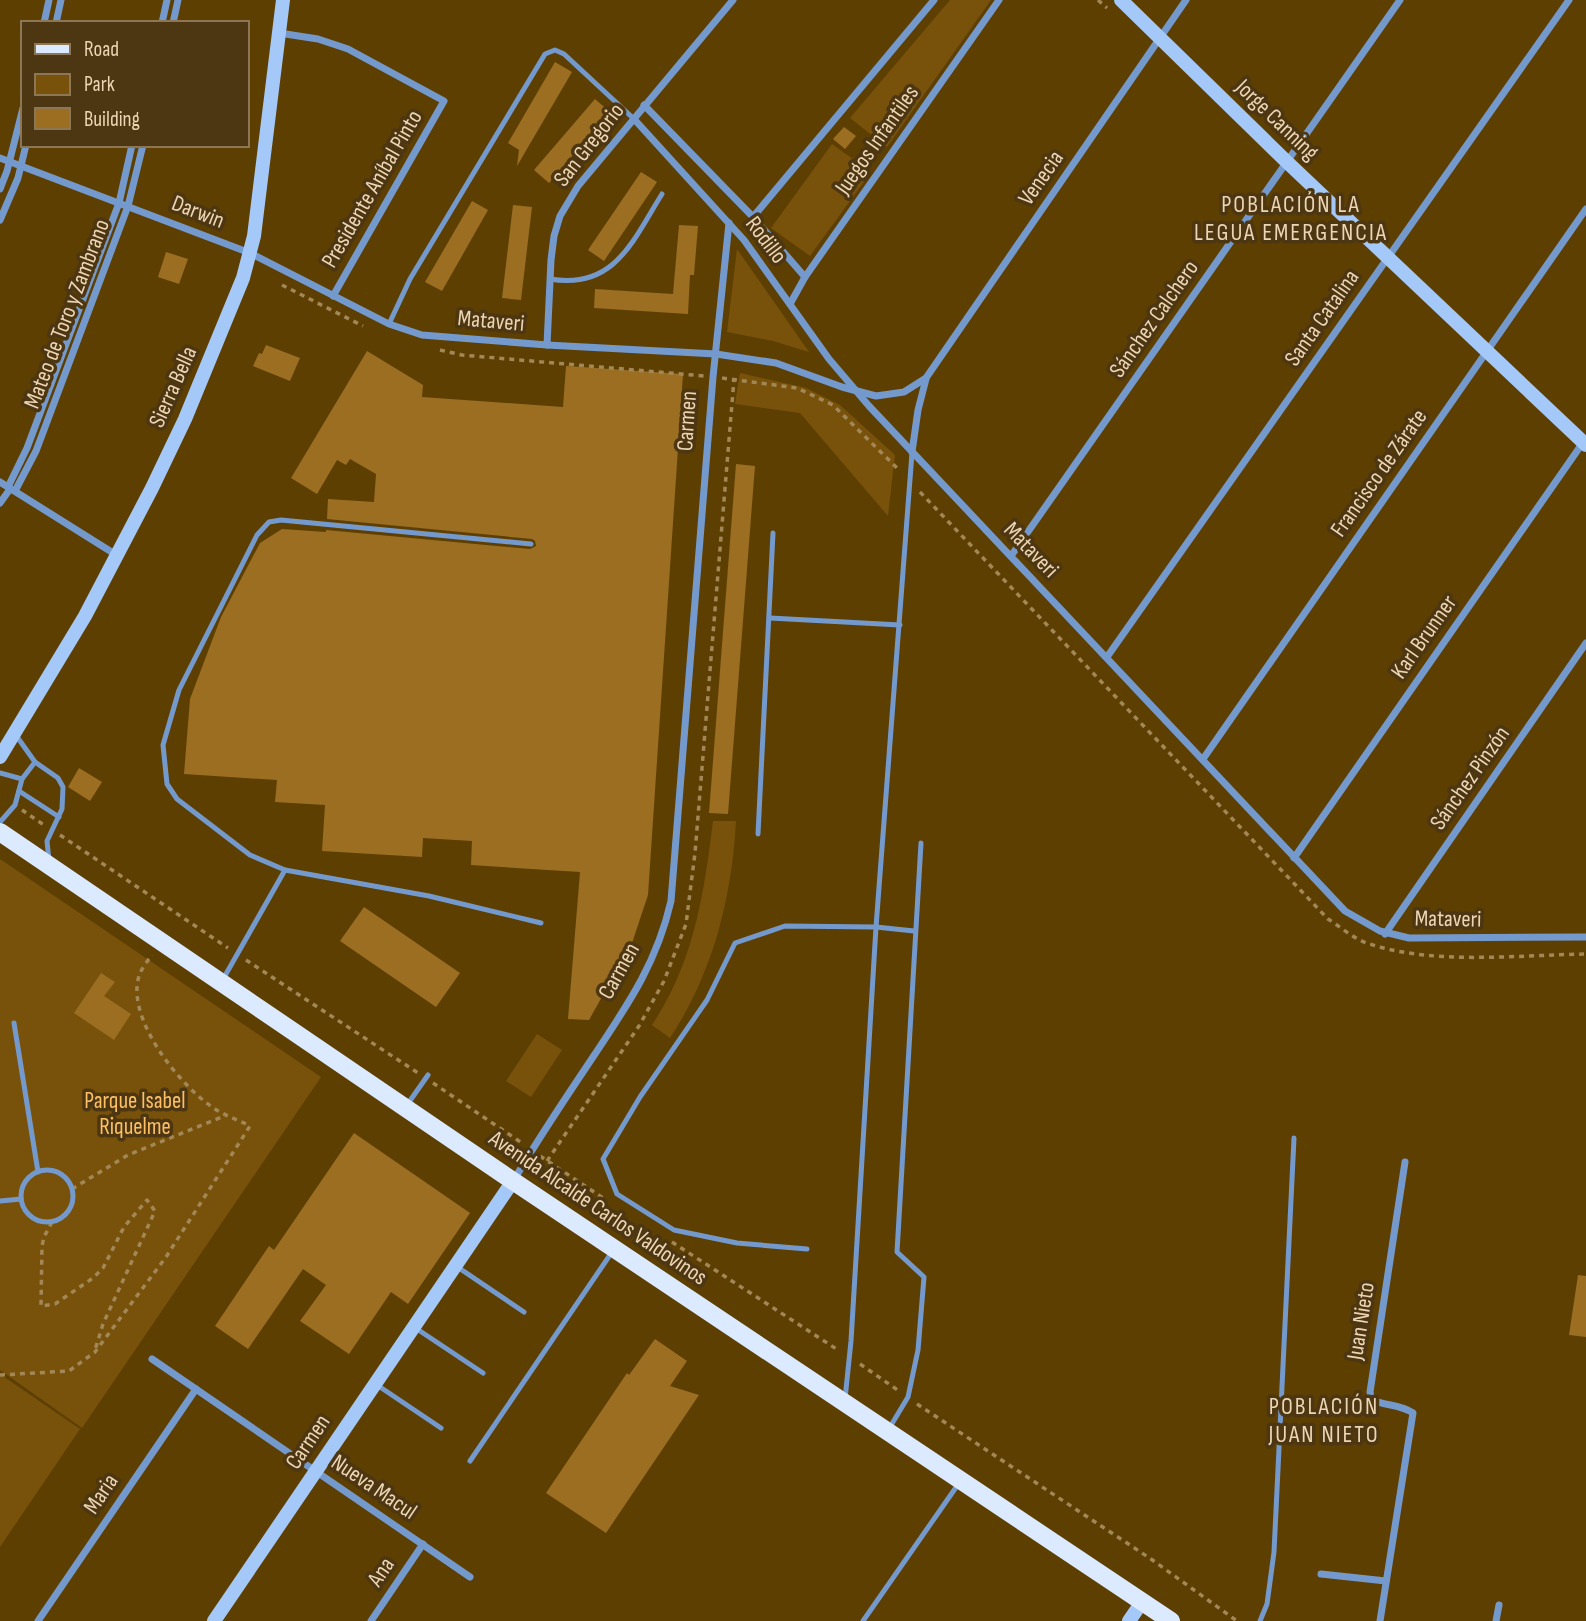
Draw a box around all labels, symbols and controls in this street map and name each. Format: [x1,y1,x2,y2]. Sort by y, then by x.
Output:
legend [21,21,248,147]
text: Road [84,37,119,62]
text: Park [84,72,115,97]
street label: Jorge Canning [1229,73,1324,166]
street label: Juegos Infantiles [829,80,925,201]
street label: San Gregorio [548,98,630,192]
street label: Presidente Aníbal Pinto [316,105,428,273]
text: Building [84,107,140,132]
street label: Venecia [1012,145,1070,211]
street label: Darwin [168,189,228,235]
district label: POBLACIÓN LA LEGUA EMERGENCIA [1194,190,1388,247]
street label: Rodillo [739,211,793,269]
street label: Mateo de Toro y Zambrano [18,215,116,413]
street label: Sánchez Calchero [1103,255,1205,383]
street label: Santa Catalina [1279,264,1365,372]
street label: Mataveri [456,304,526,338]
street label: Sierra Bella [143,342,203,432]
street label: Carmen [671,390,703,452]
street label: Francisco de Zárate [1325,404,1433,542]
street label: Mataveri [998,516,1064,584]
street label: Karl Brunner [1385,589,1463,684]
street label: Sánchez Pinzón [1424,721,1516,835]
street label: Mataveri [1414,904,1482,934]
street label: Carmen [592,938,646,1004]
park label: Parque Isabel Riquelme [84,1087,186,1141]
street label: Avenida Alcalde Carlos Valdovinos [483,1124,712,1292]
street label: Juan Nieto [1341,1280,1381,1363]
district label: POBLACIÓN JUAN NIETO [1267,1392,1380,1449]
street label: Carmen [280,1409,336,1475]
street label: Nueva Macul [326,1448,422,1526]
street label: Maria [78,1469,124,1519]
street label: Ana [361,1552,401,1593]

